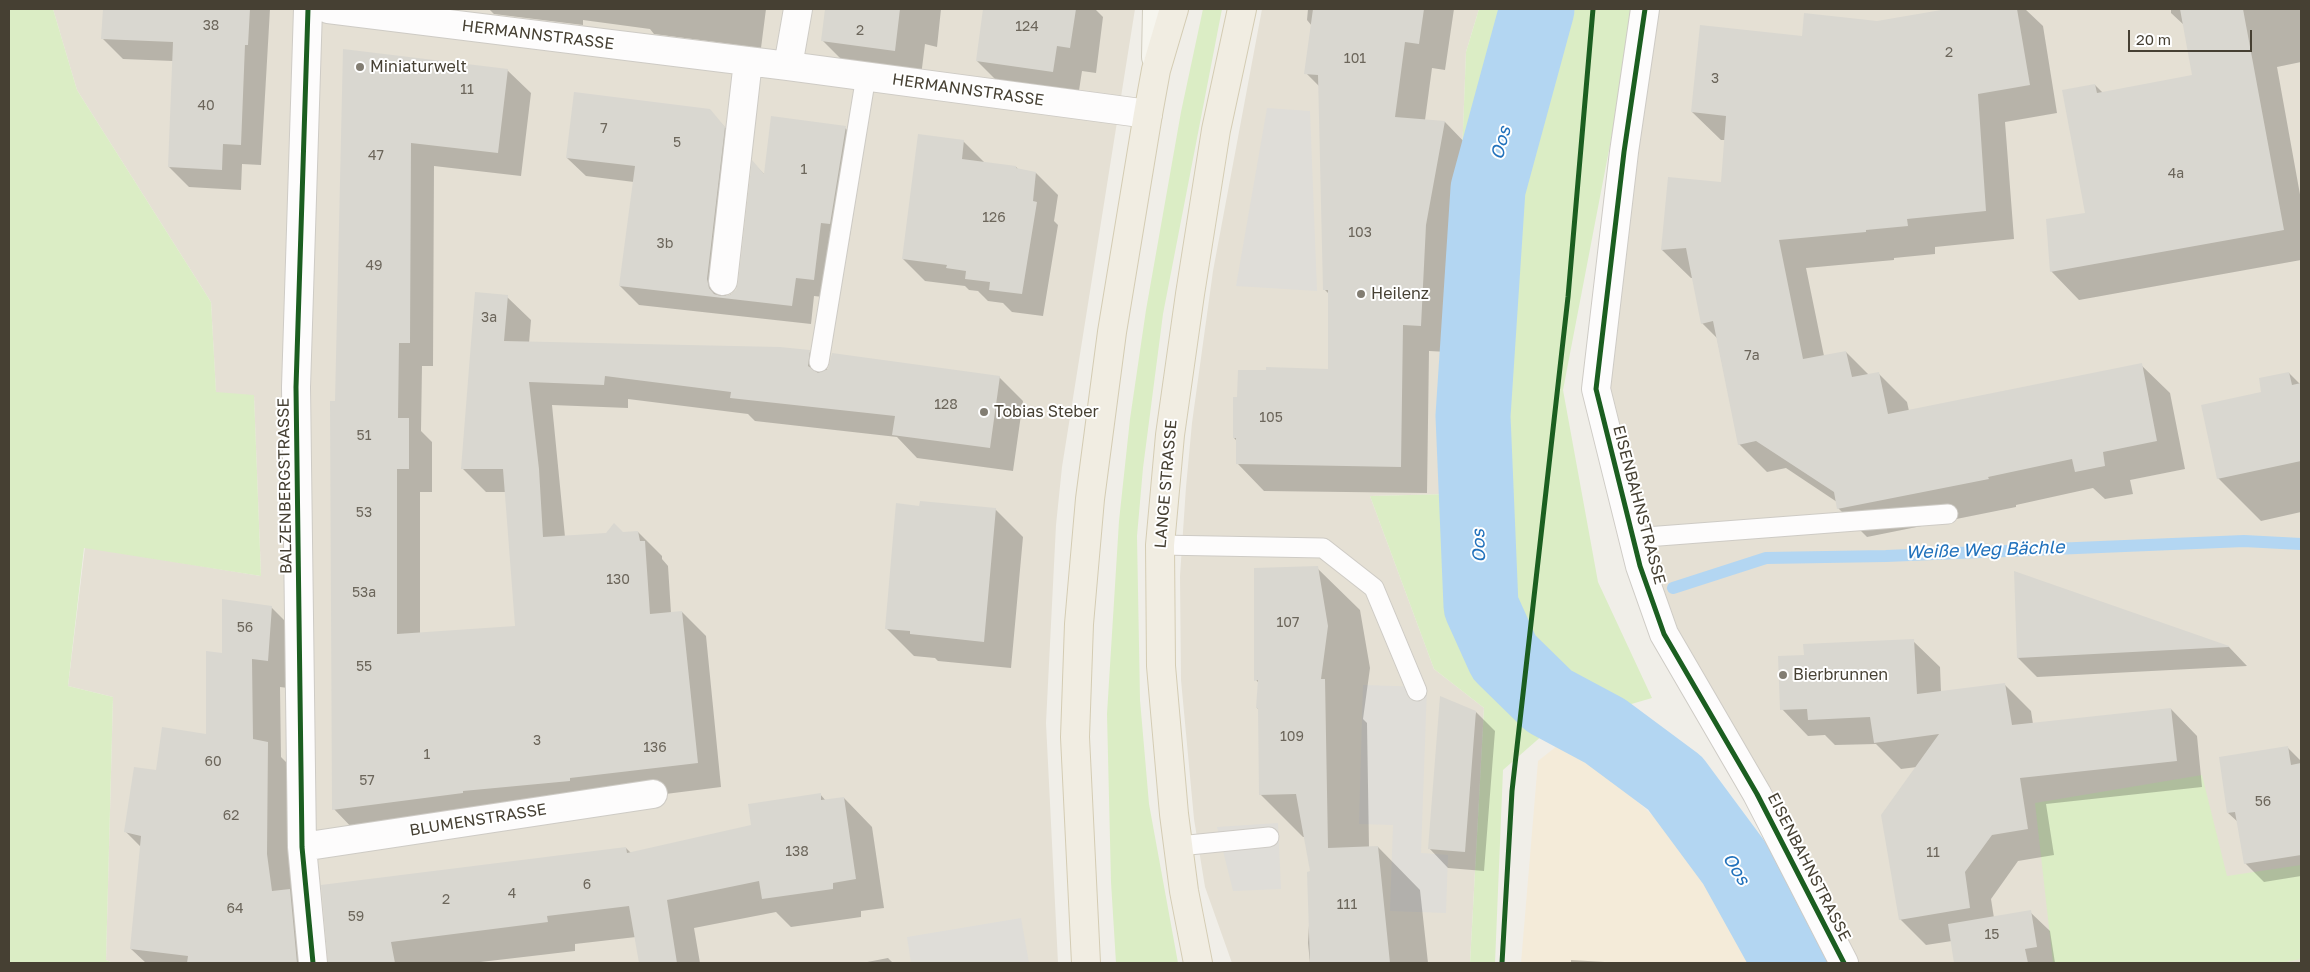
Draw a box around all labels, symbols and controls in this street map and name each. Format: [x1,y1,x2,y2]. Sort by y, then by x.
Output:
street label: HERMANNSTRASSE [461,16,615,54]
house number: 38 [203,18,219,34]
house number: 124 [1015,19,1039,35]
scale bar [2130,20,2254,52]
house number: 2 [856,23,864,39]
text: 20 m [2136,30,2171,48]
house number: 2 [1945,45,1953,61]
house number: 101 [1344,51,1366,67]
place label: Miniaturwelt [370,57,467,77]
marker: Miniaturwelt [354,61,366,73]
street label: HERMANNSTRASSE [891,70,1045,110]
house number: 3 [1711,71,1719,87]
house number: 11 [460,82,474,98]
house number: 40 [197,98,215,114]
house number: 7 [600,121,608,137]
water label: Oos [1486,124,1516,162]
house number: 5 [673,135,681,151]
house number: 47 [368,148,384,164]
house number: 1 [801,162,807,178]
house number: 4a [2168,166,2184,182]
house number: 126 [982,210,1006,226]
house number: 103 [1348,225,1372,241]
house number: 3b [657,236,673,252]
house number: 49 [365,258,383,274]
place label: Heilenz [1371,284,1429,304]
marker: Heilenz [1355,288,1367,300]
house number: 3a [481,310,497,326]
house number: 7a [1744,348,1760,364]
house number: 128 [934,397,958,413]
street label: BALZENBERGSTRASSE [274,398,296,574]
place label: Tobias Steber [994,402,1099,422]
marker: Tobias Steber [978,406,990,418]
house number: 105 [1259,410,1283,426]
street label: LANGE STRASSE [1151,419,1181,549]
street label: EISENBAHNSTRASSE [1608,423,1670,587]
house number: 51 [357,428,371,444]
house number: 53 [356,505,372,521]
water label: Oos [1468,529,1490,563]
water label: Weiße Weg Bächle [1905,536,2065,564]
house number: 130 [606,572,630,588]
house number: 53a [352,585,376,601]
house number: 107 [1277,615,1299,631]
house number: 56 [237,620,253,636]
house number: 55 [356,659,372,675]
place label: Bierbrunnen [1793,665,1888,685]
marker: Bierbrunnen [1777,669,1789,681]
house number: 109 [1280,729,1304,745]
house number: 3 [533,733,541,749]
house number: 136 [643,740,667,756]
house number: 1 [424,747,430,763]
house number: 60 [204,754,222,770]
house number: 57 [359,773,375,789]
street label: EISENBAHNSTRASSE [1763,790,1855,944]
house number: 56 [2255,794,2271,810]
street label: BLUMENSTRASSE [408,800,548,840]
house number: 62 [223,808,239,824]
house number: 138 [785,844,809,860]
house number: 11 [1926,845,1940,861]
water label: Oos [1718,849,1754,889]
house number: 6 [583,877,591,893]
house number: 4 [508,886,516,902]
house number: 2 [442,892,450,908]
house number: 111 [1337,897,1357,913]
house number: 64 [226,901,244,917]
house number: 59 [348,909,364,925]
house number: 15 [1985,927,1999,943]

